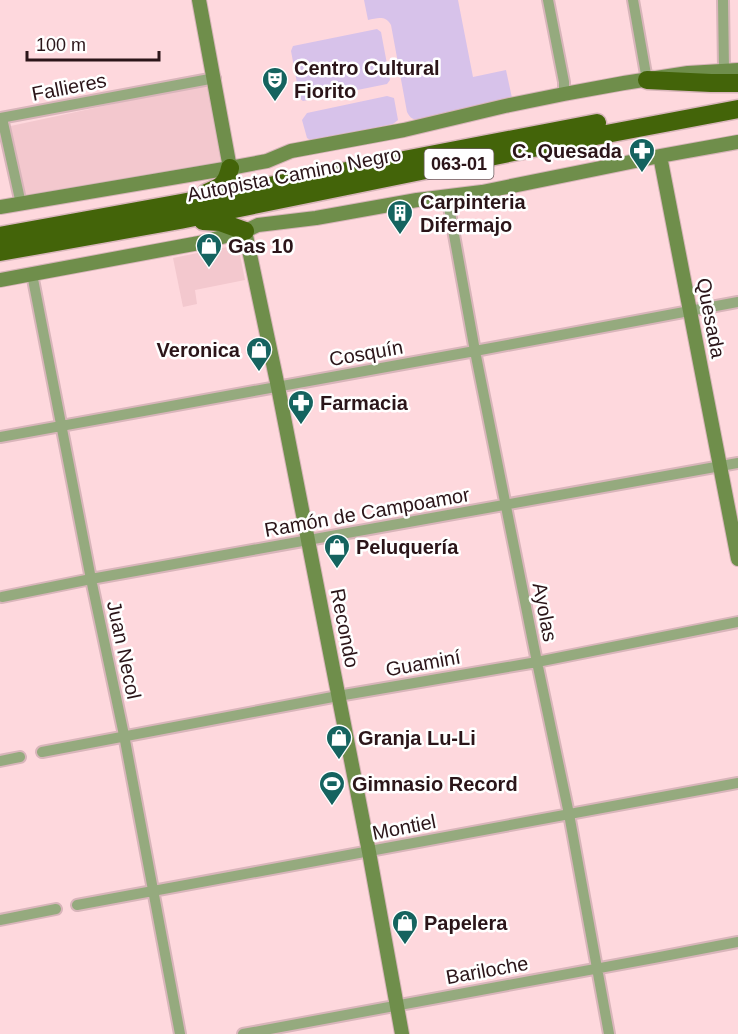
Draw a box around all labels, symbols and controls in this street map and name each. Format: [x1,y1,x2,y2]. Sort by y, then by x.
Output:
scale bar [27,24,159,62]
text: 100 m [36,35,86,55]
place label: Centro Cultural Fiorito [294,57,440,102]
theatre icon: Centro Cultural Fiorito [260,65,290,103]
street label: Fallieres [30,69,108,105]
pharmacy icon: C. Quesada [627,136,657,174]
place label: C. Quesada [512,140,623,162]
street label: Autopista Camino Negro [185,142,403,206]
road number: 063-01 [424,149,494,179]
place label: Carpinteria Difermajo [420,191,526,236]
building icon: Carpinteria Difermajo [385,198,415,236]
shop icon: Gas 10 [194,231,224,269]
place label: Gas 10 [228,235,294,257]
street label: Quesada [692,276,730,361]
shop icon: Veronica [244,335,274,373]
street label: Cosquín [327,336,405,370]
place label: Veronica [157,339,241,361]
pharmacy icon: Farmacia [286,388,316,426]
place label: Farmacia [320,392,409,414]
street label: Ramón de Campoamor [263,483,472,541]
shop icon: Peluquería [322,532,352,570]
place label: Peluquería [356,536,459,558]
street label: Ayolas [529,581,561,643]
street label: Recondo [327,587,363,669]
street label: Juan Necol [103,599,145,701]
street label: Guaminí [384,646,463,680]
shop icon: Granja Lu-Li [324,723,354,761]
place label: Granja Lu-Li [358,727,476,749]
sports icon: Gimnasio Record [317,769,347,807]
place label: Gimnasio Record [352,773,518,795]
street label: Montiel [370,810,438,844]
shop icon: Papelera [390,908,420,946]
place label: Papelera [424,912,508,934]
street label: Bariloche [444,952,530,988]

